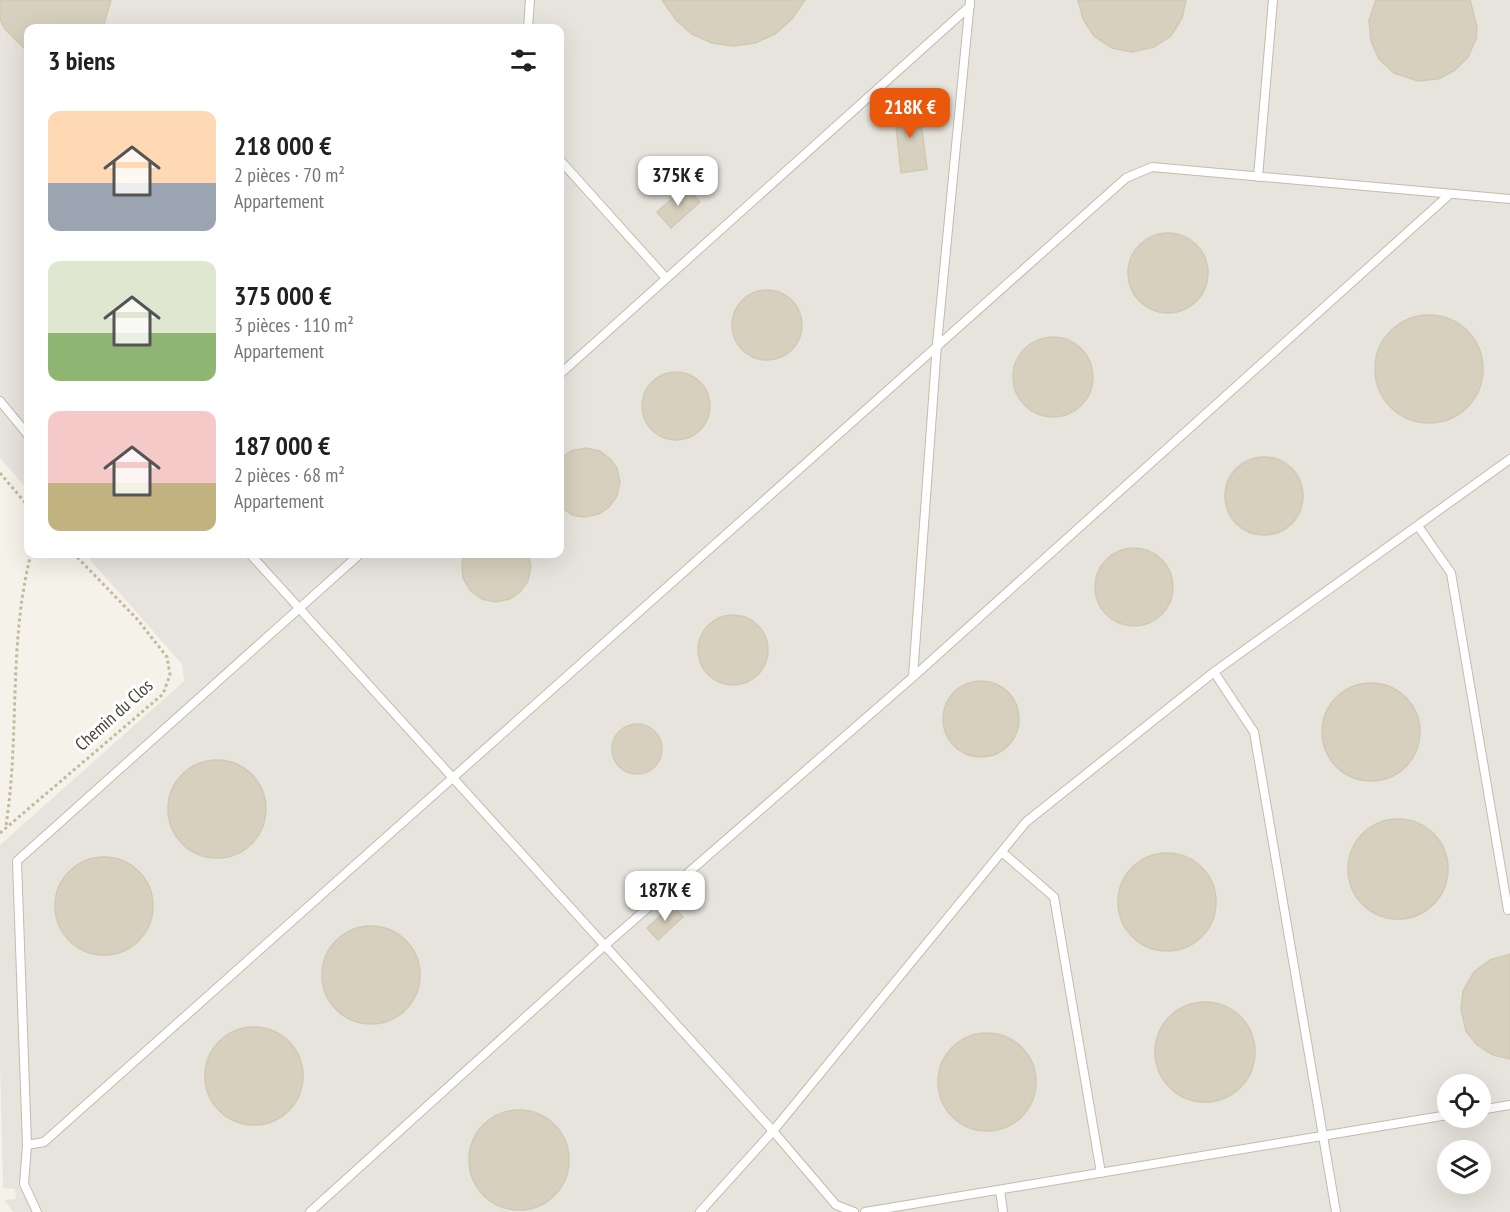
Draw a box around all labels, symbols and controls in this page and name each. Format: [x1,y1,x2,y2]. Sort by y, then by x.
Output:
text: 3 biens [48,44,115,77]
icon: filters [507,44,540,77]
pin: 218K € [861,88,959,139]
text: 218K € [884,94,936,120]
text: 218 000 € [234,129,332,162]
icon: home [96,135,168,207]
pin: 375K € [629,156,727,207]
text: 2 pièces · 70 m² [234,162,345,188]
text: 375K € [652,162,704,188]
text: Appartement [234,188,324,214]
text: 375 000 € [234,279,332,312]
icon: home [96,285,168,357]
text: 3 pièces · 110 m² [234,312,354,338]
text: Appartement [234,338,324,364]
text: 187 000 € [234,429,331,462]
icon: home [96,435,168,507]
text: 2 pièces · 68 m² [234,462,345,488]
text: Appartement [234,488,324,514]
street label: Chemin du Clos [70,674,157,756]
pin: 187K € [616,871,714,922]
text: 187K € [639,877,691,903]
map controls [1437,1074,1491,1194]
button: locate [1437,1074,1491,1128]
button: layers [1437,1140,1491,1194]

